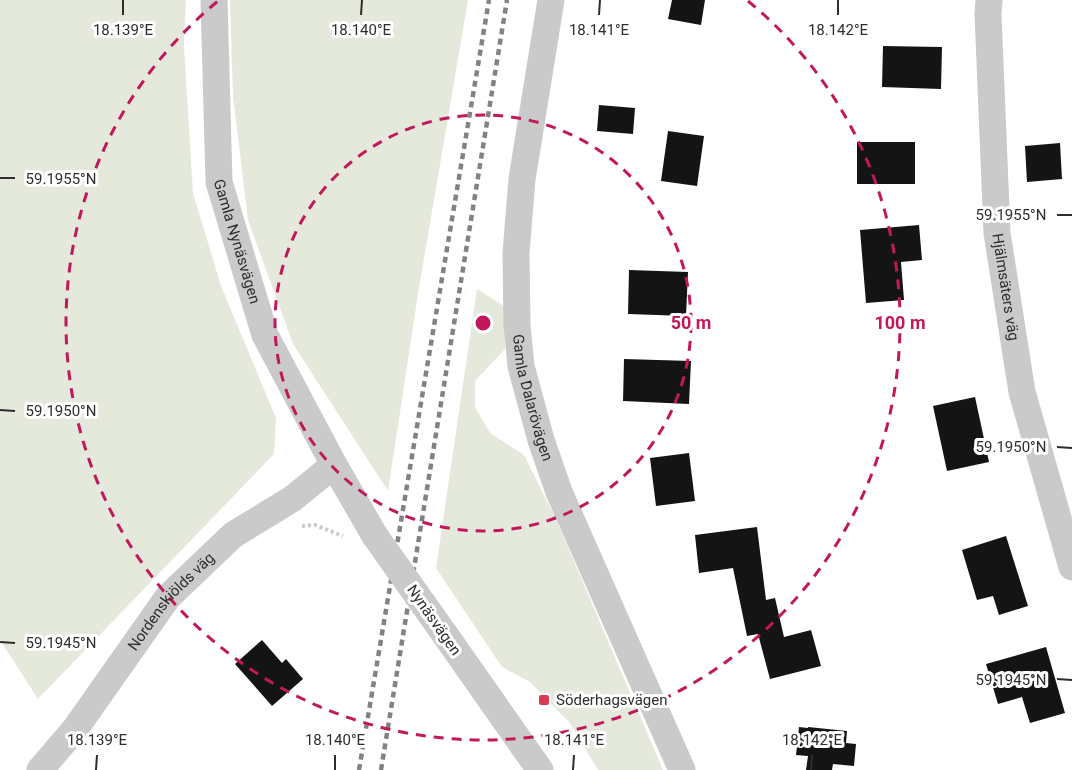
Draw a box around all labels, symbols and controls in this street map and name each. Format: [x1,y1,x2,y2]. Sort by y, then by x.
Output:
text: 18.139°E [93,21,154,39]
text: 18.140°E [331,21,392,39]
text: 18.141°E [569,21,630,39]
text: 18.142°E [808,21,869,39]
text: 59.1955°N [26,170,96,188]
street label: Gamla Nynäsvägen [210,177,264,306]
text: 59.1955°N [976,206,1046,224]
street label: Hjälmsäters väg [988,232,1023,342]
text: 50 m [671,312,711,333]
text: 100 m [874,312,926,333]
centre of rings [473,313,493,333]
street label: Gamla Dalarövägen [509,333,557,464]
text: 59.1950°N [26,402,96,420]
text: 59.1950°N [976,438,1046,456]
street label: Nordenskiölds väg [124,549,218,654]
street label: Nynäsvägen [403,581,465,659]
text: 59.1945°N [26,634,96,652]
text: 59.1945°N [976,671,1046,689]
place label: Söderhagsvägen [556,691,668,709]
marker: Söderhagsvägen [537,693,551,707]
text: 18.139°E [67,731,128,749]
text: 18.140°E [305,731,366,749]
text: 18.141°E [544,731,605,749]
text: 18.142°E [782,731,843,749]

